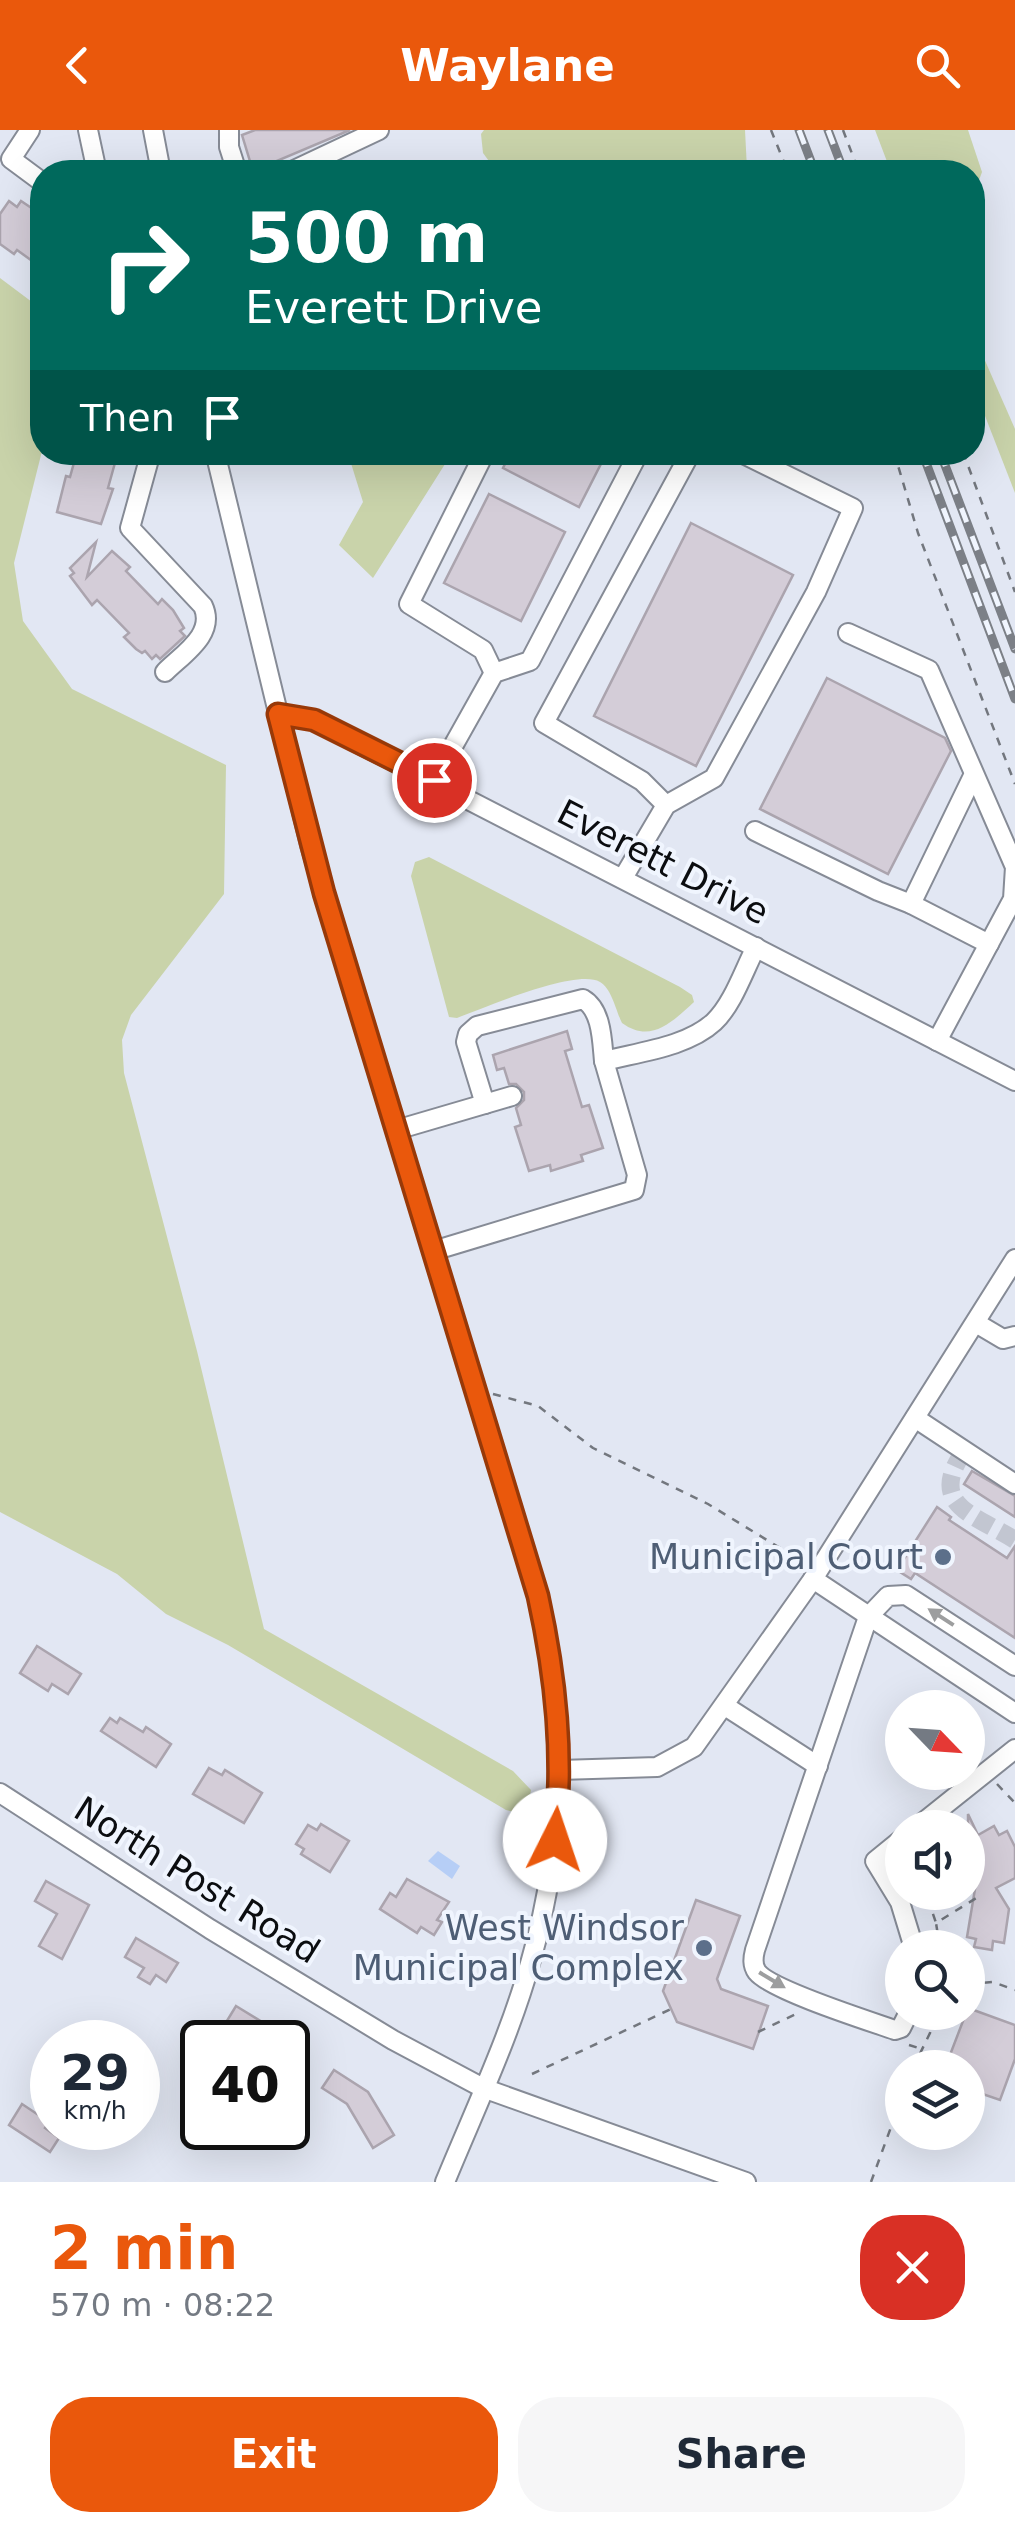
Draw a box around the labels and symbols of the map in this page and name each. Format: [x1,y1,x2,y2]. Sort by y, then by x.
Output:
pin [392,738,477,823]
street label: Everett Drive [551,792,775,932]
place label: Municipal Court [649,1537,923,1577]
marker: Municipal Court [932,1546,954,1568]
one-way arrow [927,1608,954,1627]
north arrow [885,1690,985,1790]
position arrow [503,1788,607,1892]
street label: North Post Road [67,1789,327,1971]
place label: West Windsor Municipal Complex [353,1908,685,1988]
marker: West Windsor Municipal Complex [693,1937,715,1959]
one-way arrow [758,1970,785,1989]
speed limit sign: 40 [180,2020,310,2150]

